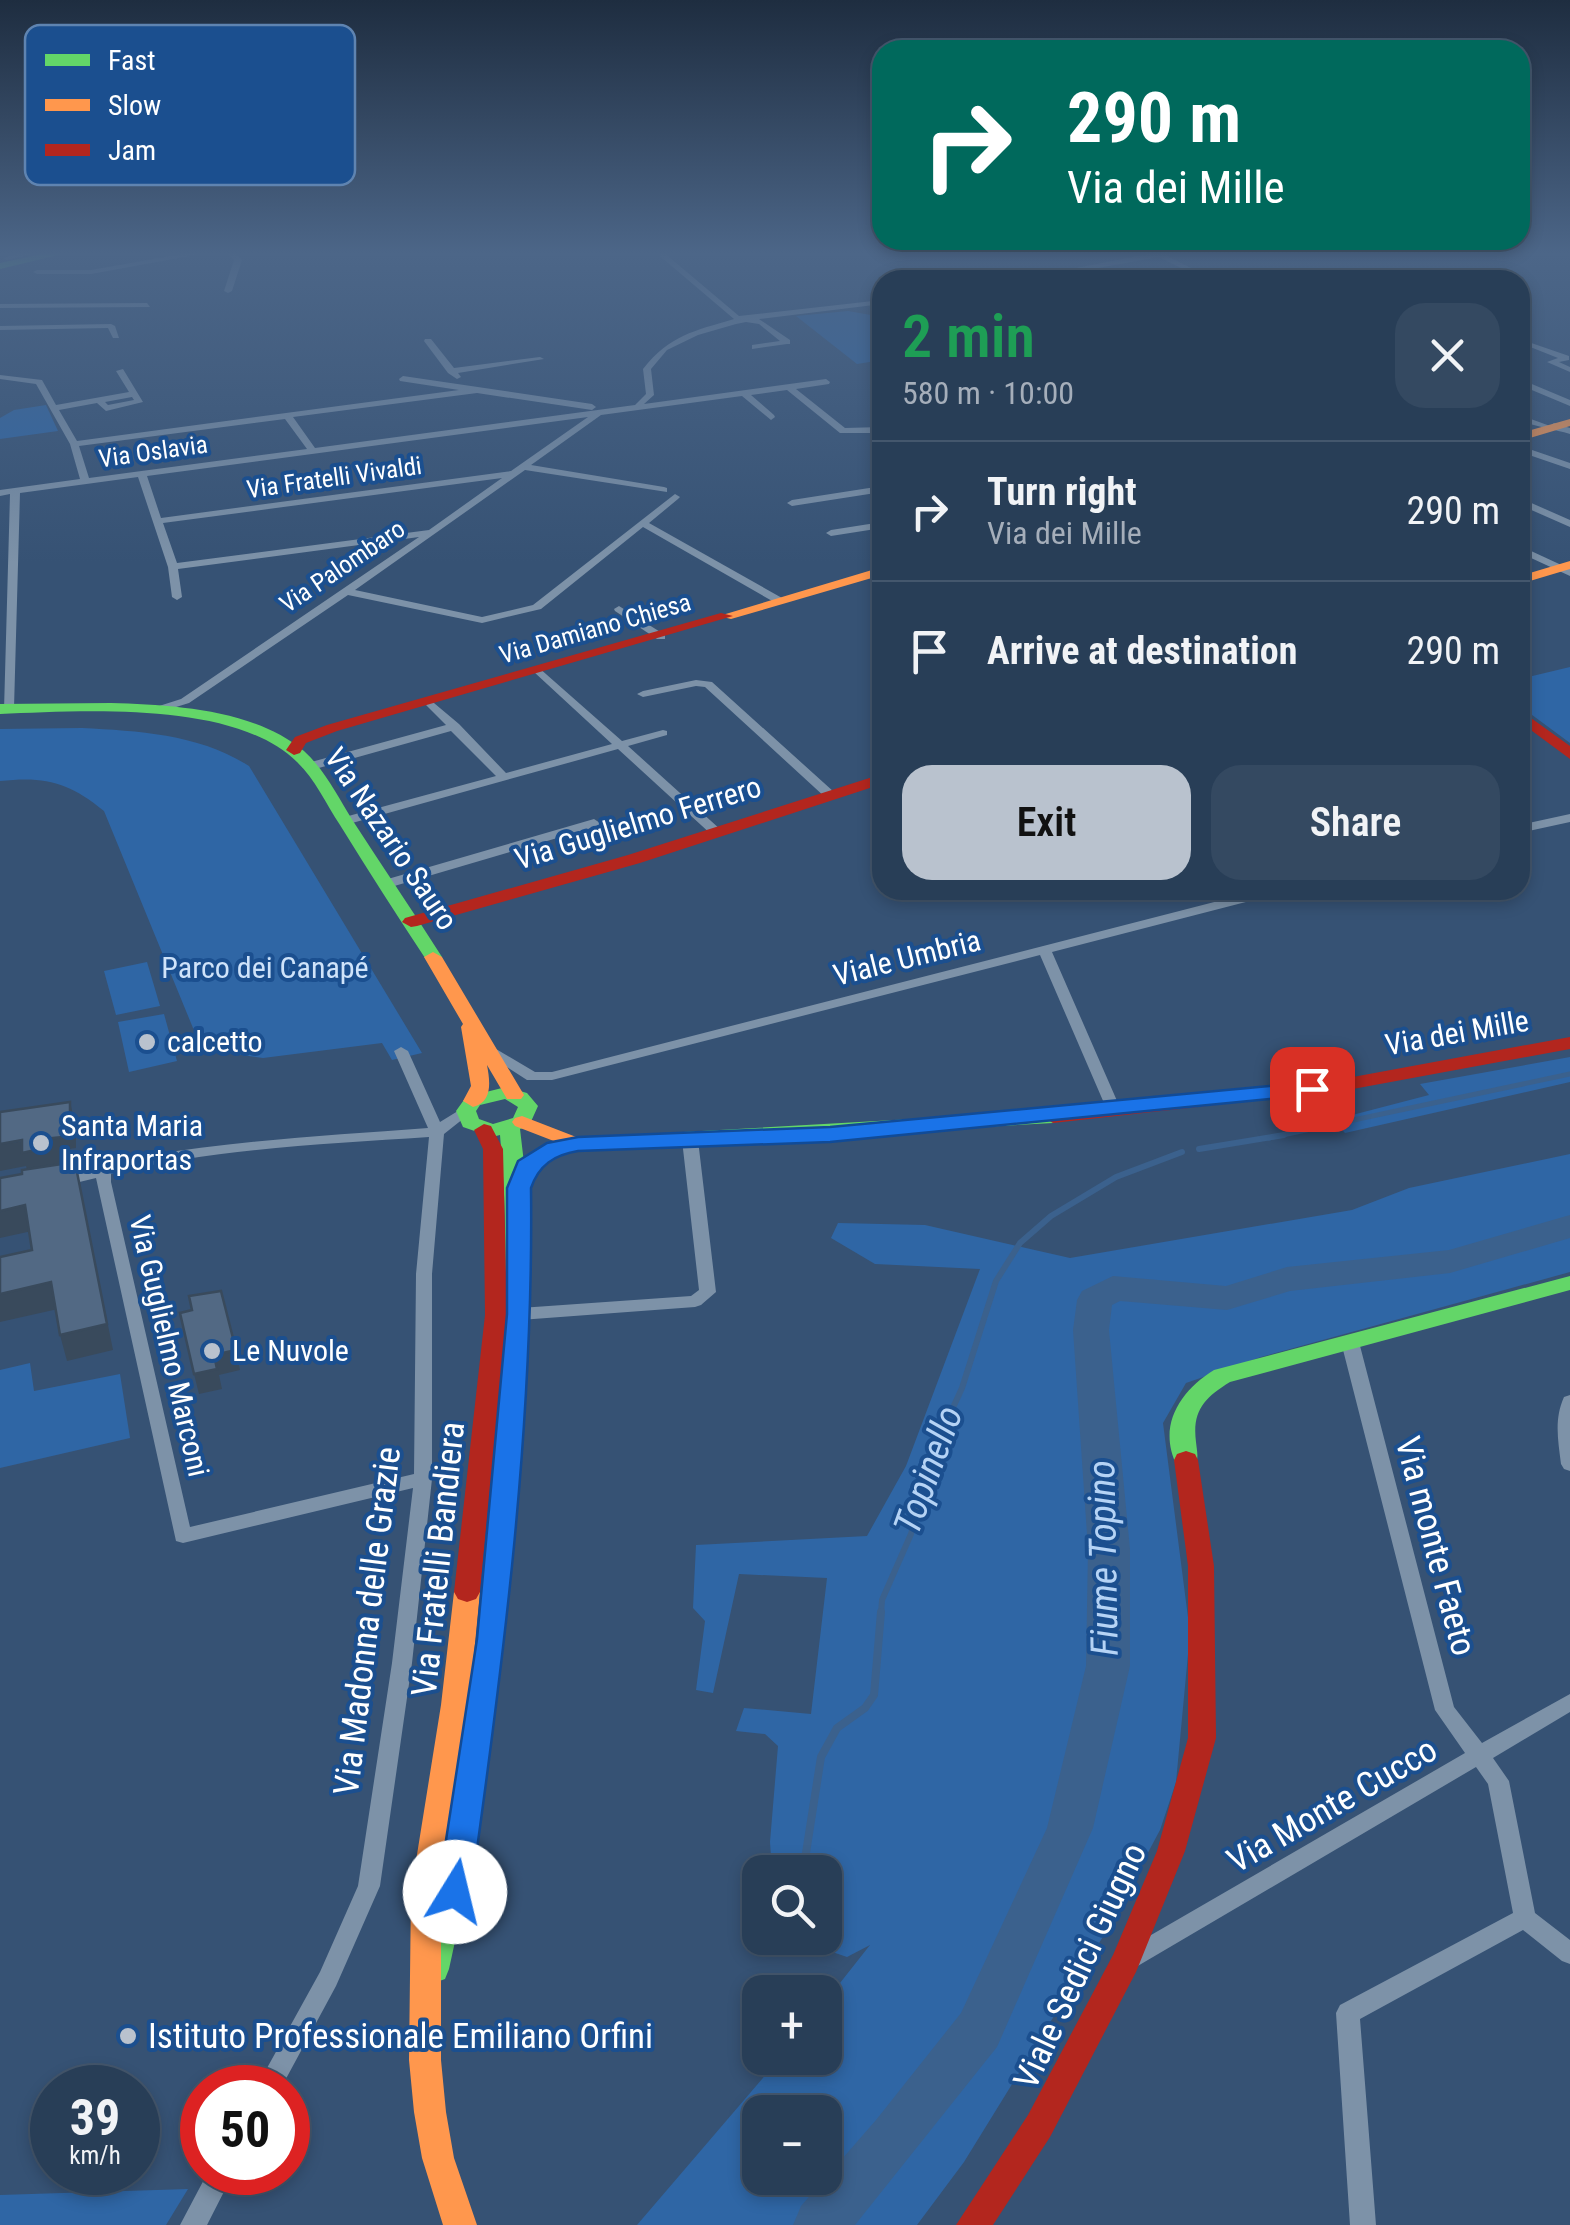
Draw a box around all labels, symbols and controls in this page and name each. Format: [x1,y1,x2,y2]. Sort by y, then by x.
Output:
legend [25,25,355,185]
text: Fast [108,44,155,77]
text: 290 m [1067,77,1241,159]
icon: right [902,80,1032,210]
text: Slow [108,89,161,122]
text: Jam [108,134,156,167]
text: Via dei Mille [1067,161,1285,214]
text: 2 min [902,301,1035,372]
button: close [1395,303,1500,408]
text: 580 m · 10:00 [902,374,1074,412]
street label: Via Oslavia [97,429,209,473]
street label: Via Fratelli Vivaldi [245,451,423,504]
text: Turn right [987,470,1137,514]
icon: right [902,484,957,539]
text: 290 m [1406,489,1500,533]
street label: Via Palombaro [274,514,410,619]
text: Via dei Mille [987,514,1142,552]
street label: Via Damiano Chiesa [496,587,694,670]
icon: arrive [902,624,957,679]
text: Arrive at destination [987,629,1297,673]
text: 290 m [1406,629,1500,673]
street label: Via Nazario Sauro [318,741,465,936]
button: Exit [902,765,1191,880]
button: Share [1211,765,1500,880]
street label: Via Guglielmo Ferrero [511,768,765,877]
street label: Viale Umbria [830,922,984,993]
park label: Parco dei Canapé [161,950,369,985]
street label: Via dei Mille [1382,1003,1531,1062]
place label: calcetto [167,1024,263,1059]
marker: calcetto [136,1031,158,1053]
pin [1270,1047,1355,1132]
icon: arrive [1285,1062,1340,1117]
place label: Santa Maria Infraportas [61,1108,203,1177]
marker: Santa Maria Infraportas [30,1132,52,1154]
street label: Via Guglielmo Marconi [122,1212,217,1480]
place label: Le Nuvole [232,1333,349,1368]
marker: Le Nuvole [201,1340,223,1362]
water label: Topinello [885,1400,971,1540]
street label: Via Fratelli Bandiera [404,1420,473,1698]
street label: Via monte Faeto [1387,1432,1484,1660]
street label: Via Madonna delle Grazie [326,1444,409,1798]
water label: Fiume Topino [1079,1460,1127,1656]
street label: Via Monte Cucco [1220,1729,1444,1882]
street label: Viale Sedici Giugno [1006,1837,1155,2096]
position arrow [403,1840,507,1944]
map controls [742,1855,842,2195]
button: search [742,1855,842,1955]
button: + [742,1975,842,2075]
place label: Istituto Professionale Emiliano Orfini [148,2016,653,2057]
marker: Istituto Professionale Emiliano Orfini [117,2025,139,2047]
speed limit sign: 50 [180,2065,310,2195]
text: 39 [70,2089,120,2147]
button: − [742,2095,842,2195]
text: km/h [69,2141,121,2170]

